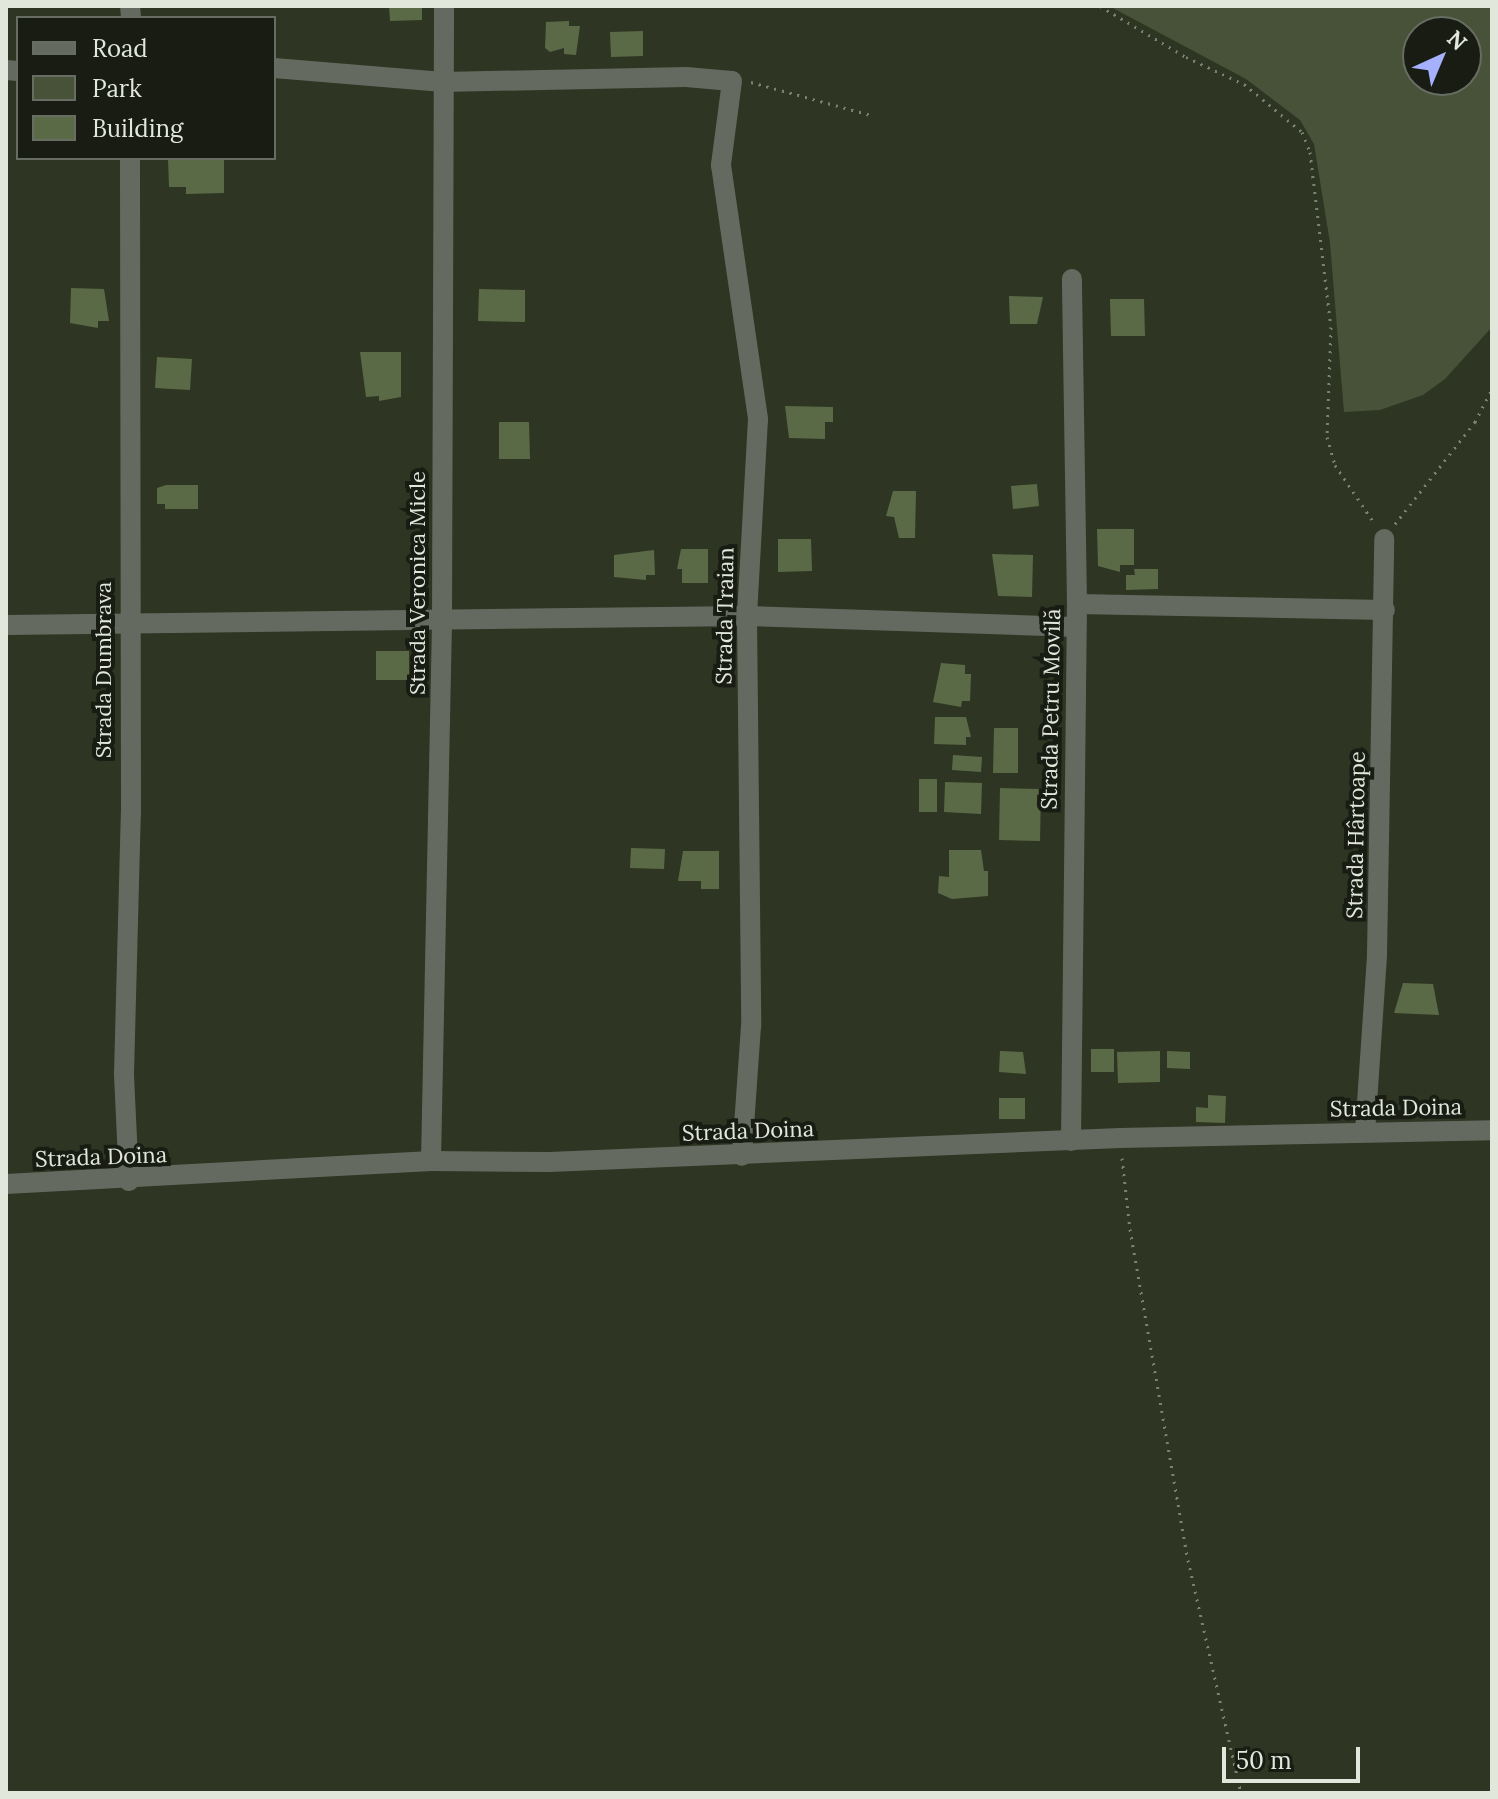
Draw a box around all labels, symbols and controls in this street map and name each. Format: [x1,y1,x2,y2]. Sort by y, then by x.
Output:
legend [16,16,276,160]
north arrow [1402,16,1482,96]
text: N [1441,24,1473,56]
text: Road [92,33,148,64]
text: Park [92,73,142,104]
text: Building [92,113,183,144]
street label: Strada Veronica Micle [405,471,431,695]
street label: Strada Traian [711,547,739,685]
street label: Strada Dumbrava [91,582,117,758]
street label: Strada Petru Movilă [1036,608,1066,810]
street label: Strada Hârtoape [1341,751,1371,919]
street label: Strada Doina [1330,1094,1462,1122]
street label: Strada Doina [682,1116,814,1146]
street label: Strada Doina [35,1142,167,1172]
scale bar [1226,1731,1364,1781]
text: 50 m [1236,1745,1292,1776]

